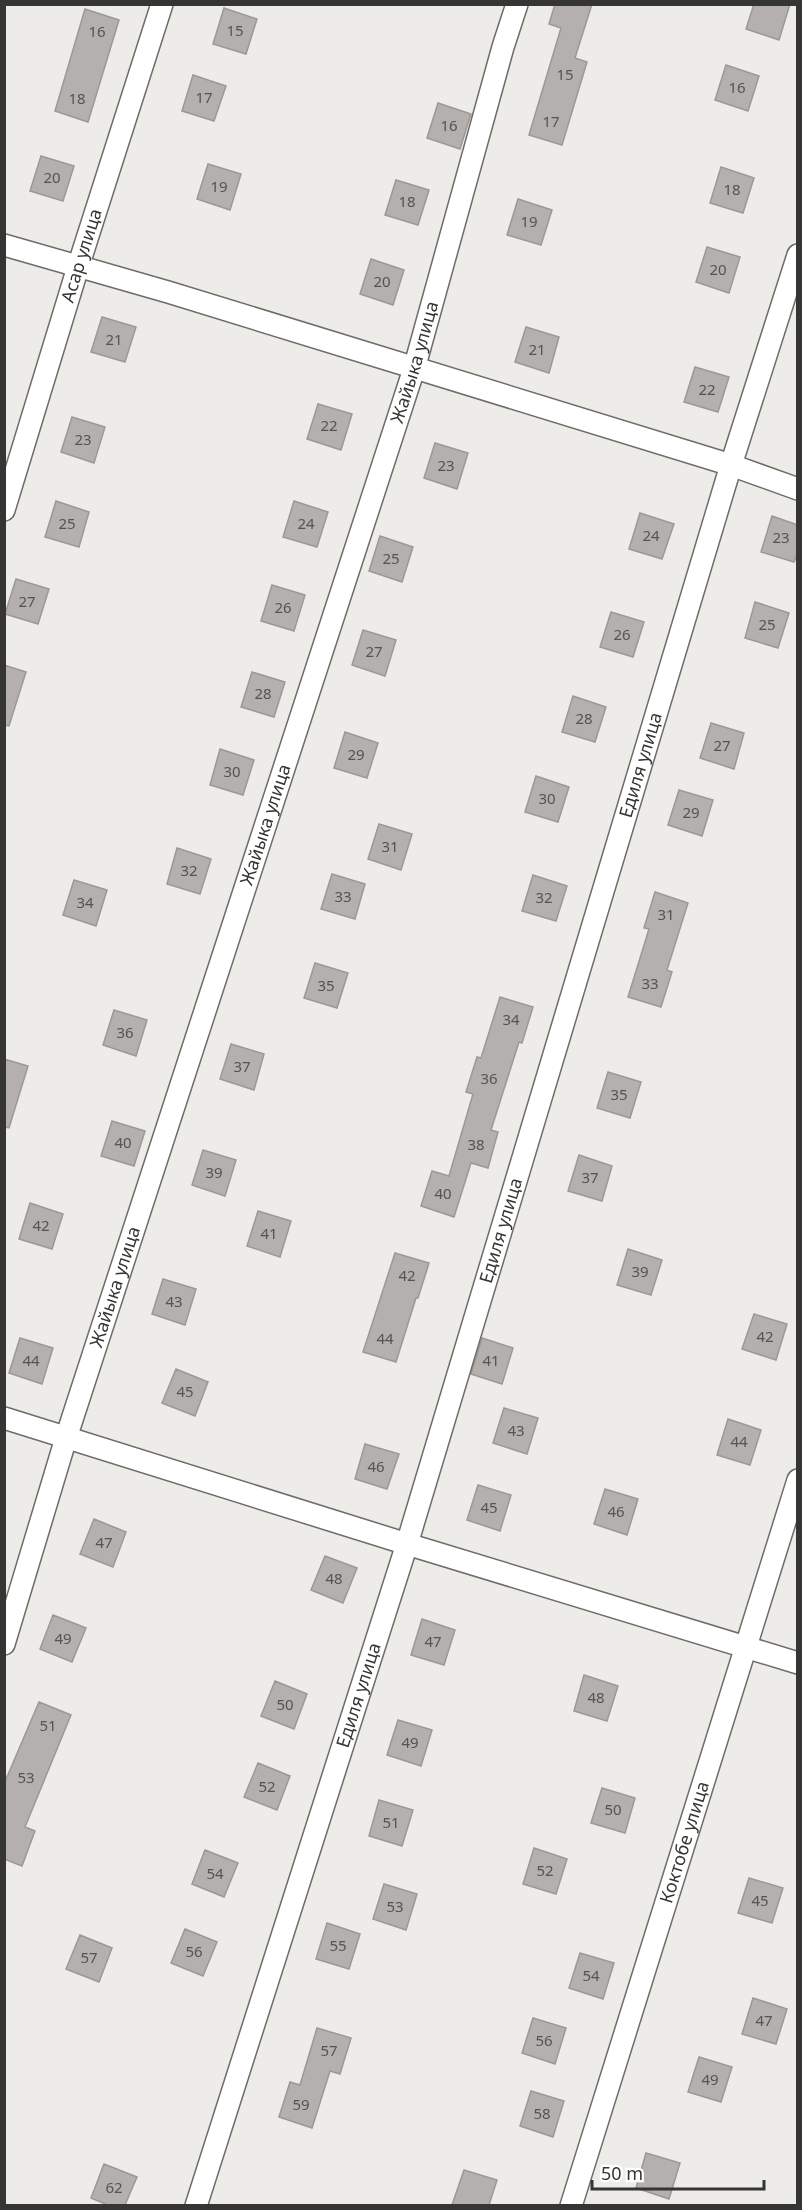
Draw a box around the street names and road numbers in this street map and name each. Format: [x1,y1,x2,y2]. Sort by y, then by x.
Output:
street label: Асар улица [55,205,107,305]
street label: Жайыка улица [384,298,443,426]
street label: Едиля улица [613,709,667,820]
street label: Жайыка улица [234,761,296,888]
street label: Едиля улица [473,1175,527,1286]
street label: Жайыка улица [83,1223,145,1350]
street label: Едиля улица [330,1639,386,1751]
street label: Коктобе улица [653,1778,714,1906]

